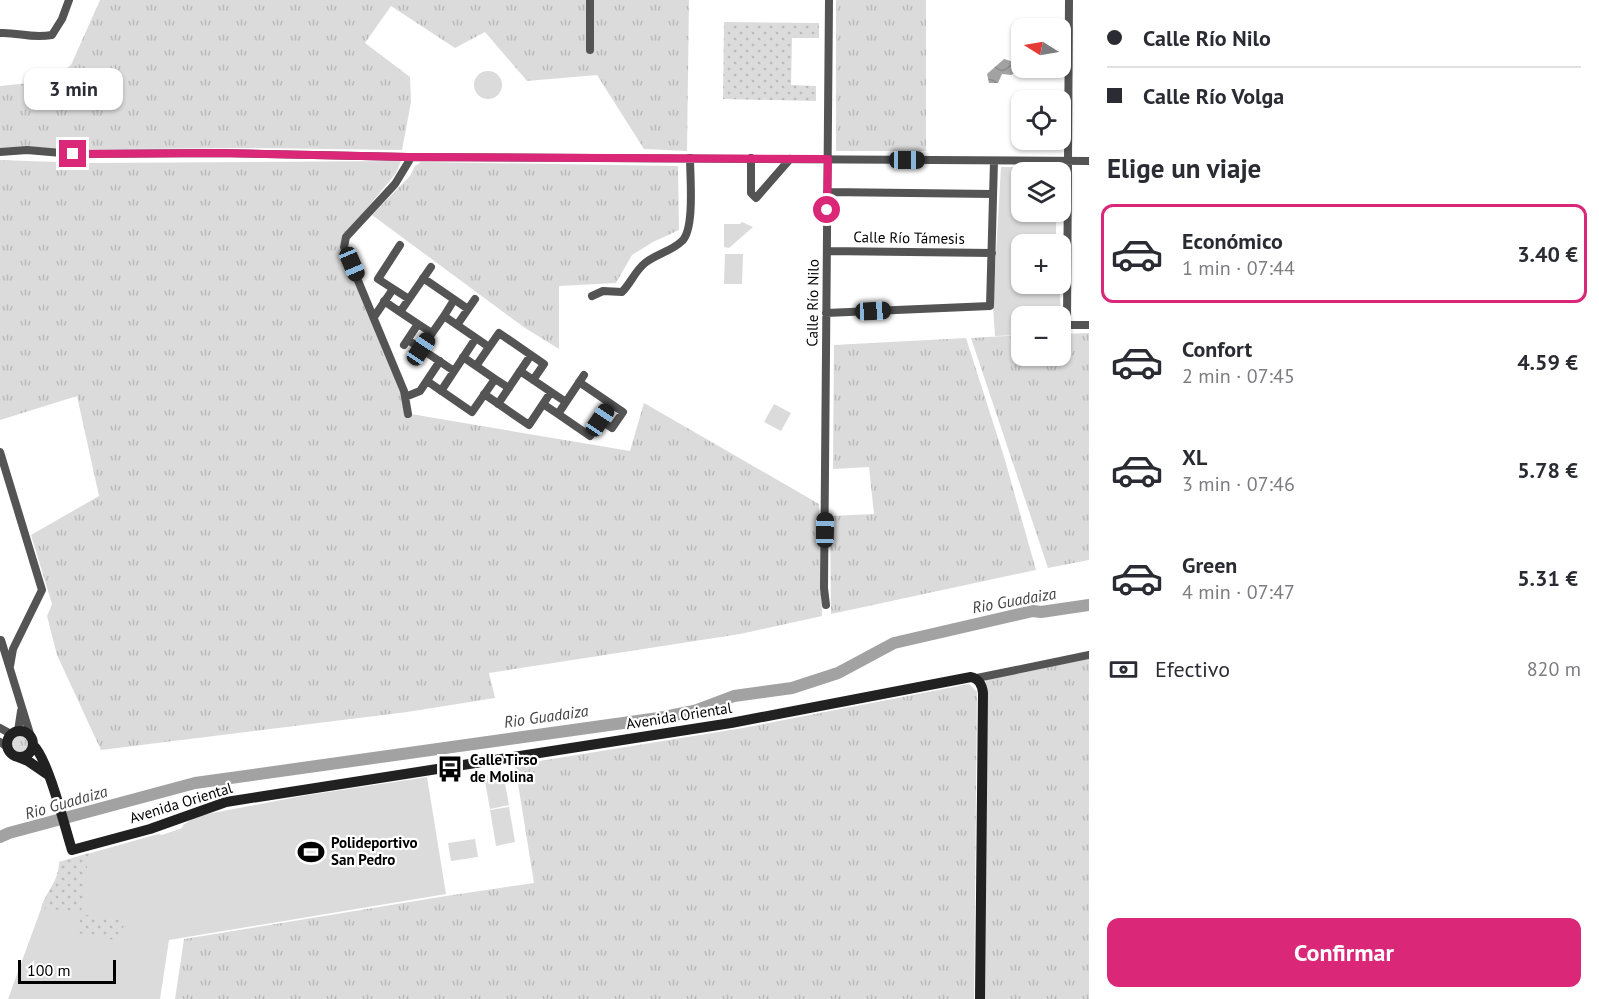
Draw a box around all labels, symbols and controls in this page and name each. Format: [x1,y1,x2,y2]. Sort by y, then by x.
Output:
north arrow [1011,18,1071,78]
map controls [1011,18,1071,366]
text: Calle Río Nilo [1143,24,1271,52]
callout: 3 min [23,67,122,109]
text: 3 min [49,76,98,102]
text: Calle Río Volga [1143,82,1284,110]
button: locate [1011,90,1071,150]
route end [59,140,86,167]
car [889,151,925,169]
text: Elige un viaje [1107,151,1261,185]
button: layers [1011,162,1071,222]
route start [813,196,840,223]
street label: Calle Río Támesis [853,227,965,248]
icon: car [1110,227,1164,281]
text: Económico [1182,227,1283,255]
button: + [1011,234,1071,294]
text: 3.40 € [1517,240,1578,268]
car [337,244,367,284]
text: 1 min · 07:44 [1182,255,1295,281]
street label: Calle Río Nilo [802,259,823,347]
car [855,301,891,321]
button: − [1011,306,1071,366]
car [403,329,439,369]
icon: car [1110,335,1164,389]
text: Confort [1182,335,1252,363]
text: 4.59 € [1517,348,1578,376]
text: 2 min · 07:45 [1182,363,1295,389]
car [582,400,618,440]
icon: car [1110,443,1164,497]
text: XL [1182,443,1207,471]
text: 5.78 € [1517,456,1578,484]
text: 3 min · 07:46 [1182,471,1295,497]
car [816,512,834,548]
icon: car [1110,551,1164,605]
text: Green [1182,551,1237,579]
text: 5.31 € [1517,564,1578,592]
text: 4 min · 07:47 [1182,579,1295,605]
water label: Rio Guadaiza [970,583,1058,617]
icon: cash [1107,653,1140,686]
text: Efectivo [1155,655,1230,683]
text: 820 m [1527,656,1581,682]
street label: Avenida Oriental [625,698,734,733]
water label: Rio Guadaiza [503,700,590,732]
place label: Calle Tirso de Molina [470,750,538,786]
bus stop icon: Calle Tirso de Molina [435,754,465,784]
street label: Avenida Oriental [127,778,235,827]
water label: Rio Guadaiza [22,781,110,823]
place label: Polideportivo San Pedro [331,833,418,869]
sports icon: Polideportivo San Pedro [296,837,326,867]
button: Confirmar [1107,918,1581,987]
scale bar [18,957,116,984]
text: 100 m [27,960,70,980]

